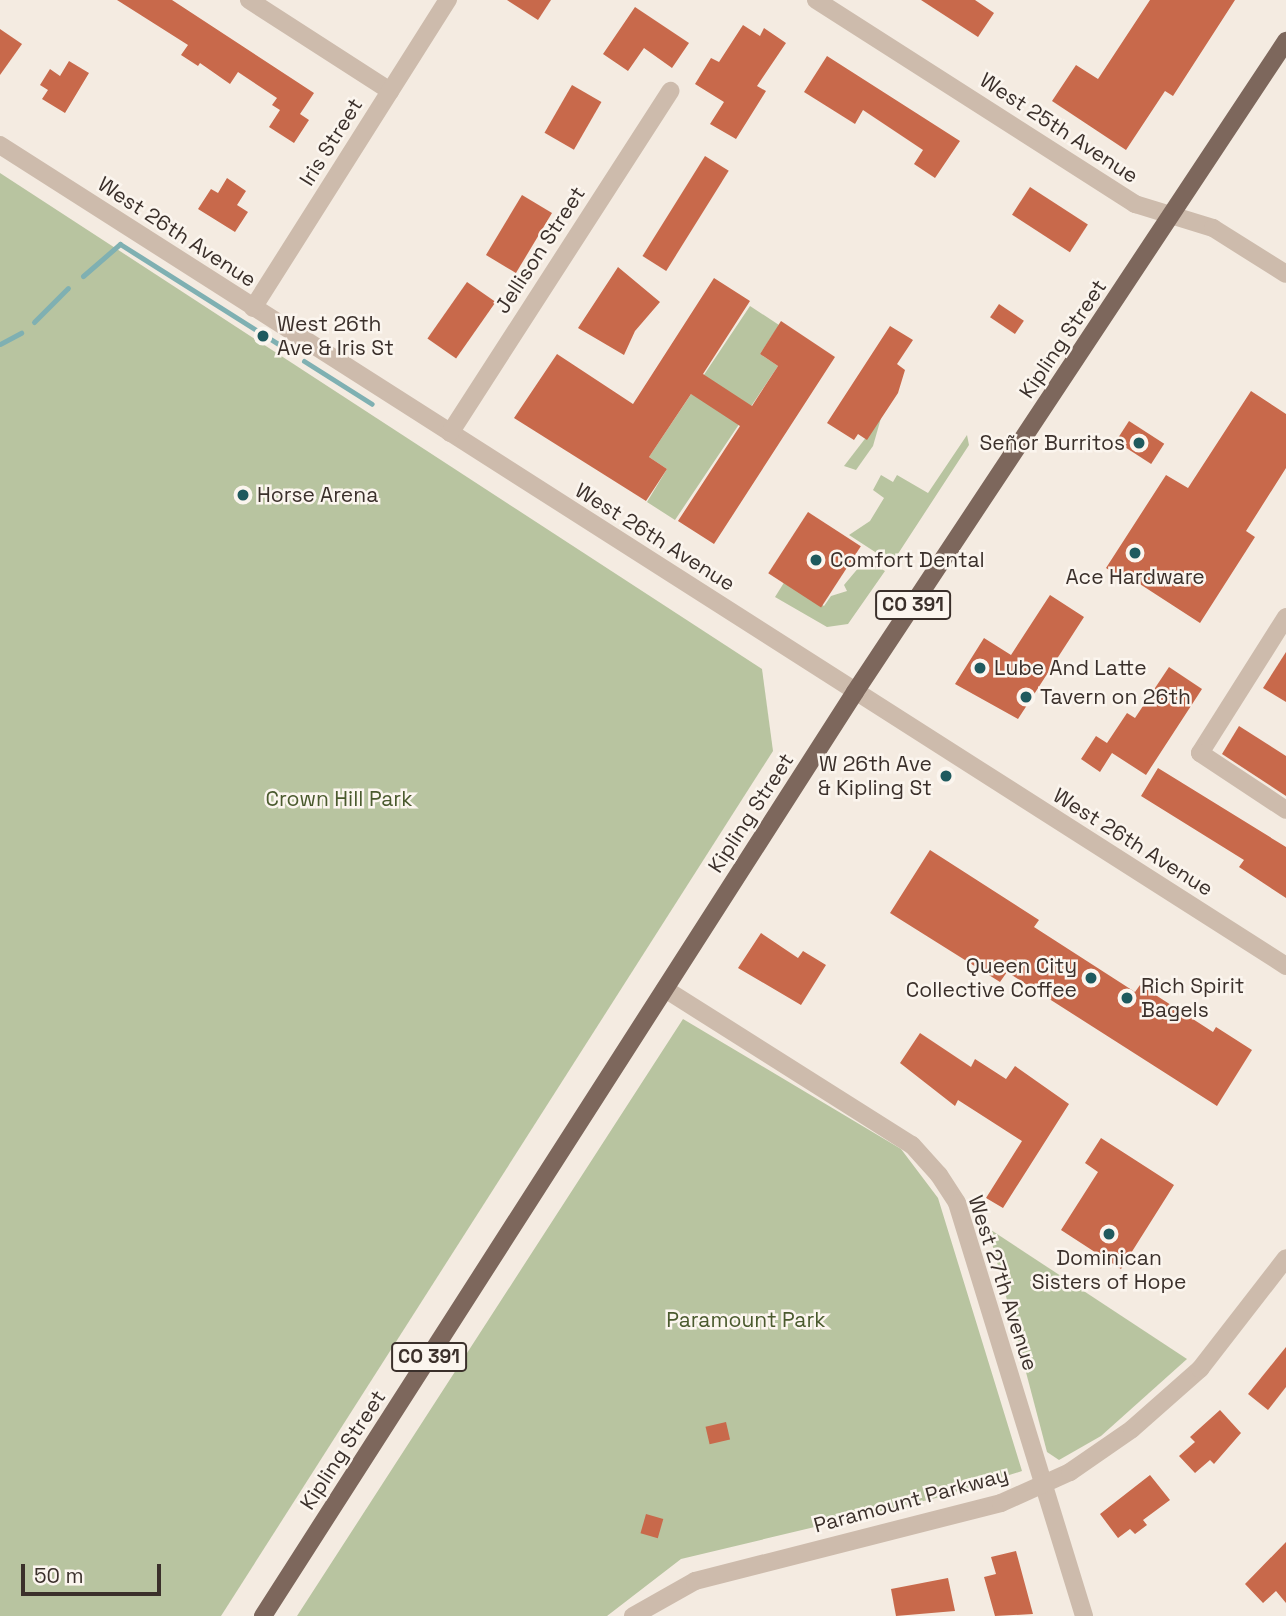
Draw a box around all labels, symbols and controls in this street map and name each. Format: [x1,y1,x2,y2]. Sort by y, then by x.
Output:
street label: West 25th Avenue [975,67,1143,189]
street label: Iris Street [294,93,368,191]
street label: West 26th Avenue [93,171,261,293]
street label: Jellison Street [490,182,590,318]
street label: Kipling Street [1014,275,1112,403]
place label: West 26th Ave & Iris St [277,311,394,361]
marker: West 26th Ave & Iris St [255,328,271,344]
place label: Señor Burritos [979,430,1125,456]
marker: Señor Burritos [1131,435,1147,451]
street label: West 26th Avenue [570,478,740,596]
place label: Horse Arena [257,482,379,508]
marker: Horse Arena [235,487,251,503]
marker: Ace Hardware [1127,545,1143,561]
place label: Comfort Dental [830,547,985,573]
marker: Comfort Dental [808,552,824,568]
place label: Ace Hardware [1065,564,1205,590]
road number: CO 391 [874,590,951,620]
place label: Lube And Latte [994,655,1147,681]
marker: Lube And Latte [972,660,988,676]
place label: Tavern on 26th [1040,684,1191,710]
marker: Tavern on 26th [1018,689,1034,705]
street label: Kipling Street [703,748,799,878]
place label: W 26th Ave & Kipling St [818,751,932,801]
marker: W 26th Ave & Kipling St [938,768,954,784]
street label: West 26th Avenue [1048,783,1218,901]
park label: Crown Hill Park [265,786,413,812]
place label: Queen City Collective Coffee [906,953,1077,1003]
marker: Queen City Collective Coffee [1083,970,1099,986]
place label: Rich Spirit Bagels [1141,973,1244,1023]
marker: Rich Spirit Bagels [1119,990,1135,1006]
street label: West 27th Avenue [963,1192,1043,1374]
marker: Dominican Sisters of Hope [1101,1226,1117,1242]
place label: Dominican Sisters of Hope [1032,1245,1186,1295]
park label: Paramount Park [666,1307,826,1333]
road number: CO 391 [390,1342,467,1372]
street label: Kipling Street [295,1385,391,1515]
street label: Paramount Parkway [811,1462,1011,1538]
scale bar [24,1550,164,1594]
text: 50 m [34,1562,84,1589]

